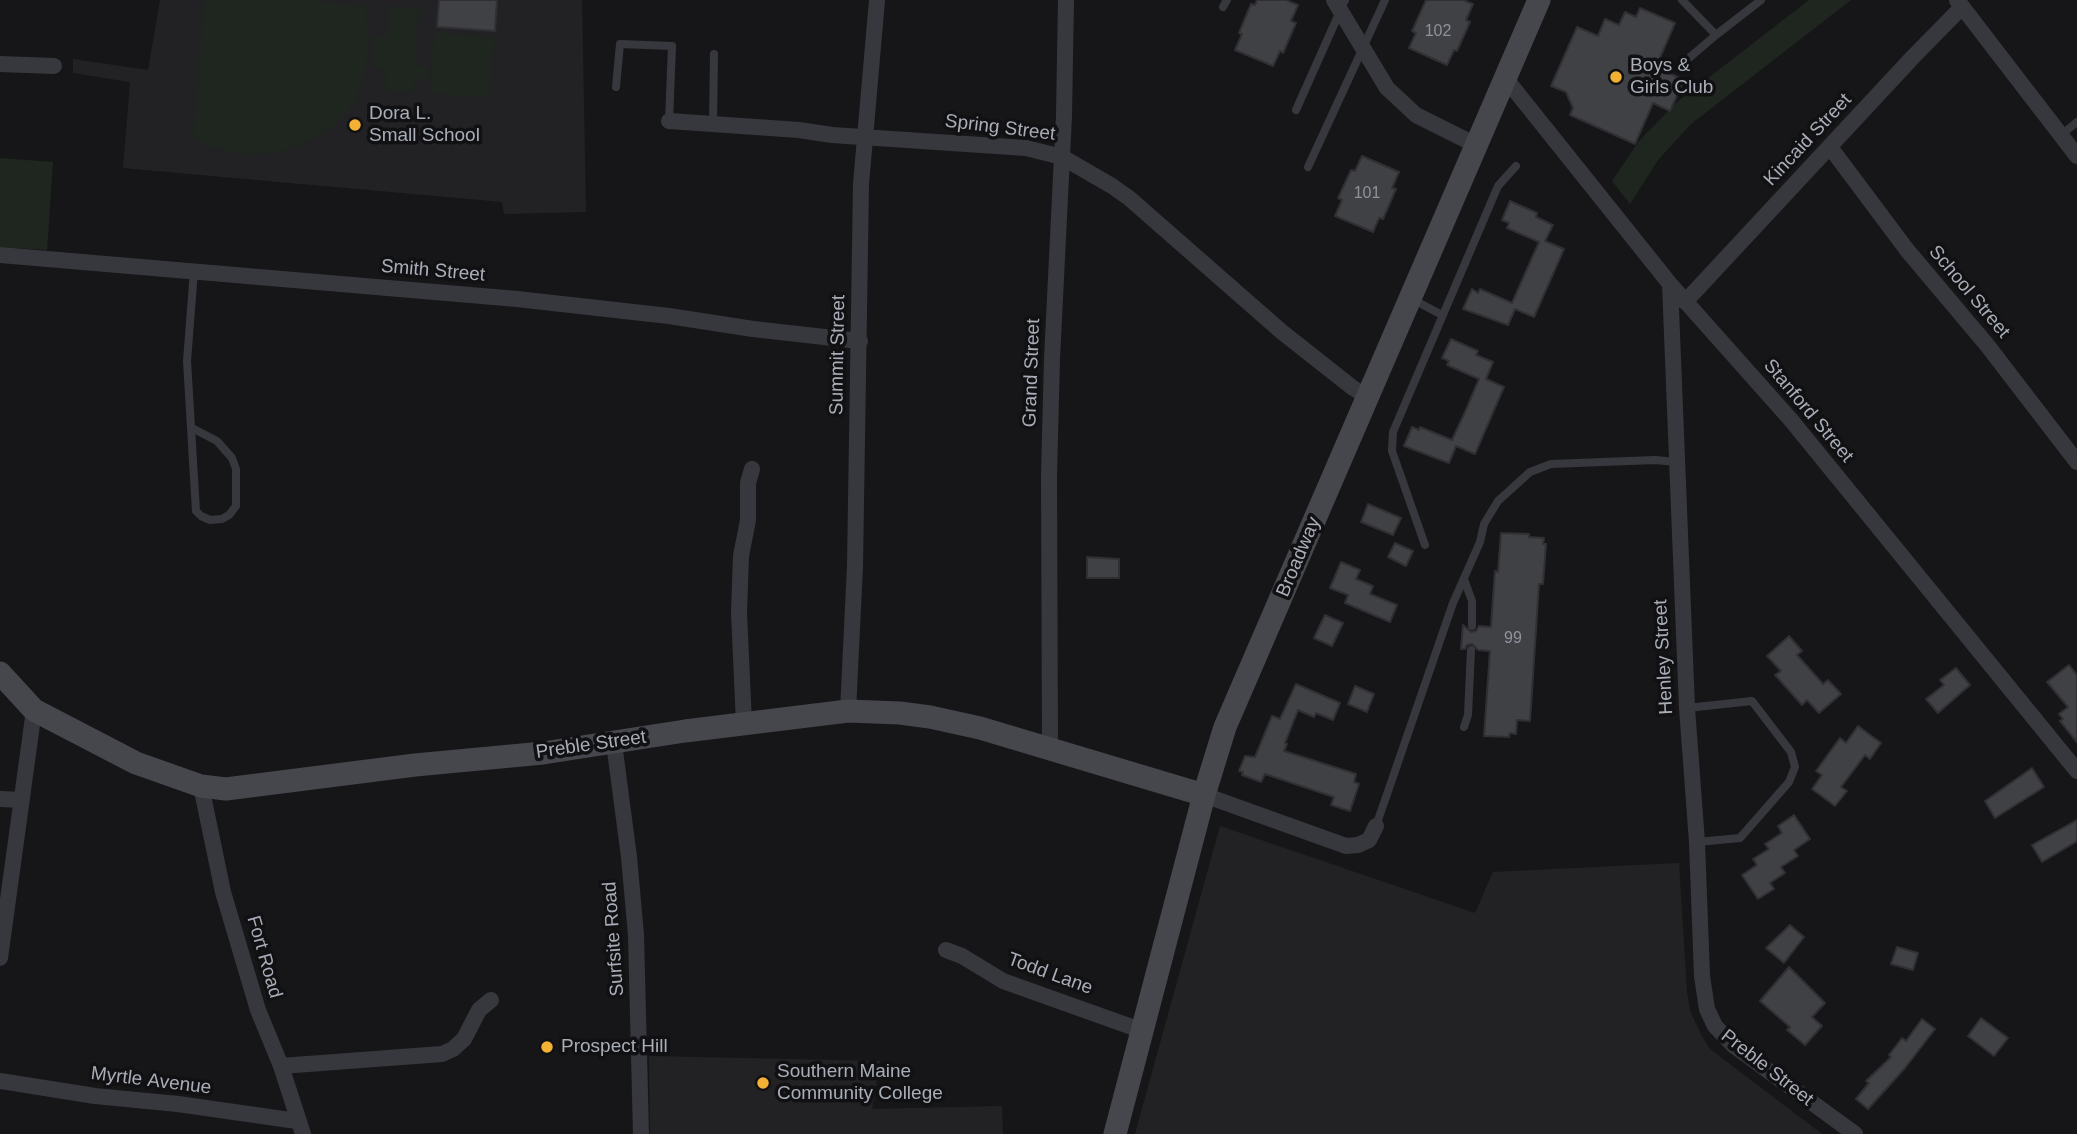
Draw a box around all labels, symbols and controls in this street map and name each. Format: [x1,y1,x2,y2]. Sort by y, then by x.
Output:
house number: 102 [1425,22,1451,42]
place label: Boys & Girls Club [1630,55,1713,99]
marker: Boys & Girls Club [1608,69,1624,85]
street label: Kincaid Street [1759,89,1857,191]
place label: Dora L. Small School [369,103,480,147]
street label: Spring Street [944,110,1056,146]
marker: Dora L. Small School [347,117,363,133]
house number: 101 [1354,184,1380,204]
street label: School Street [1924,241,2014,343]
street label: Smith Street [380,255,486,287]
street label: Summit Street [826,295,850,415]
street label: Grand Street [1019,318,1045,428]
street label: Stanford Street [1758,355,1858,467]
street label: Broadway [1272,514,1326,600]
street label: Henley Street [1650,599,1678,715]
house number: 99 [1504,629,1522,649]
street label: Preble Street [535,726,647,764]
street label: Surfsite Road [599,881,629,997]
street label: Fort Road [241,913,287,1001]
street label: Todd Lane [1004,948,1096,1000]
street label: Preble Street [1716,1025,1818,1111]
place label: Prospect Hill [561,1036,668,1058]
marker: Prospect Hill [539,1039,555,1055]
place label: Southern Maine Community College [777,1061,943,1105]
street label: Myrtle Avenue [90,1062,212,1100]
marker: Southern Maine Community College [755,1075,771,1091]

